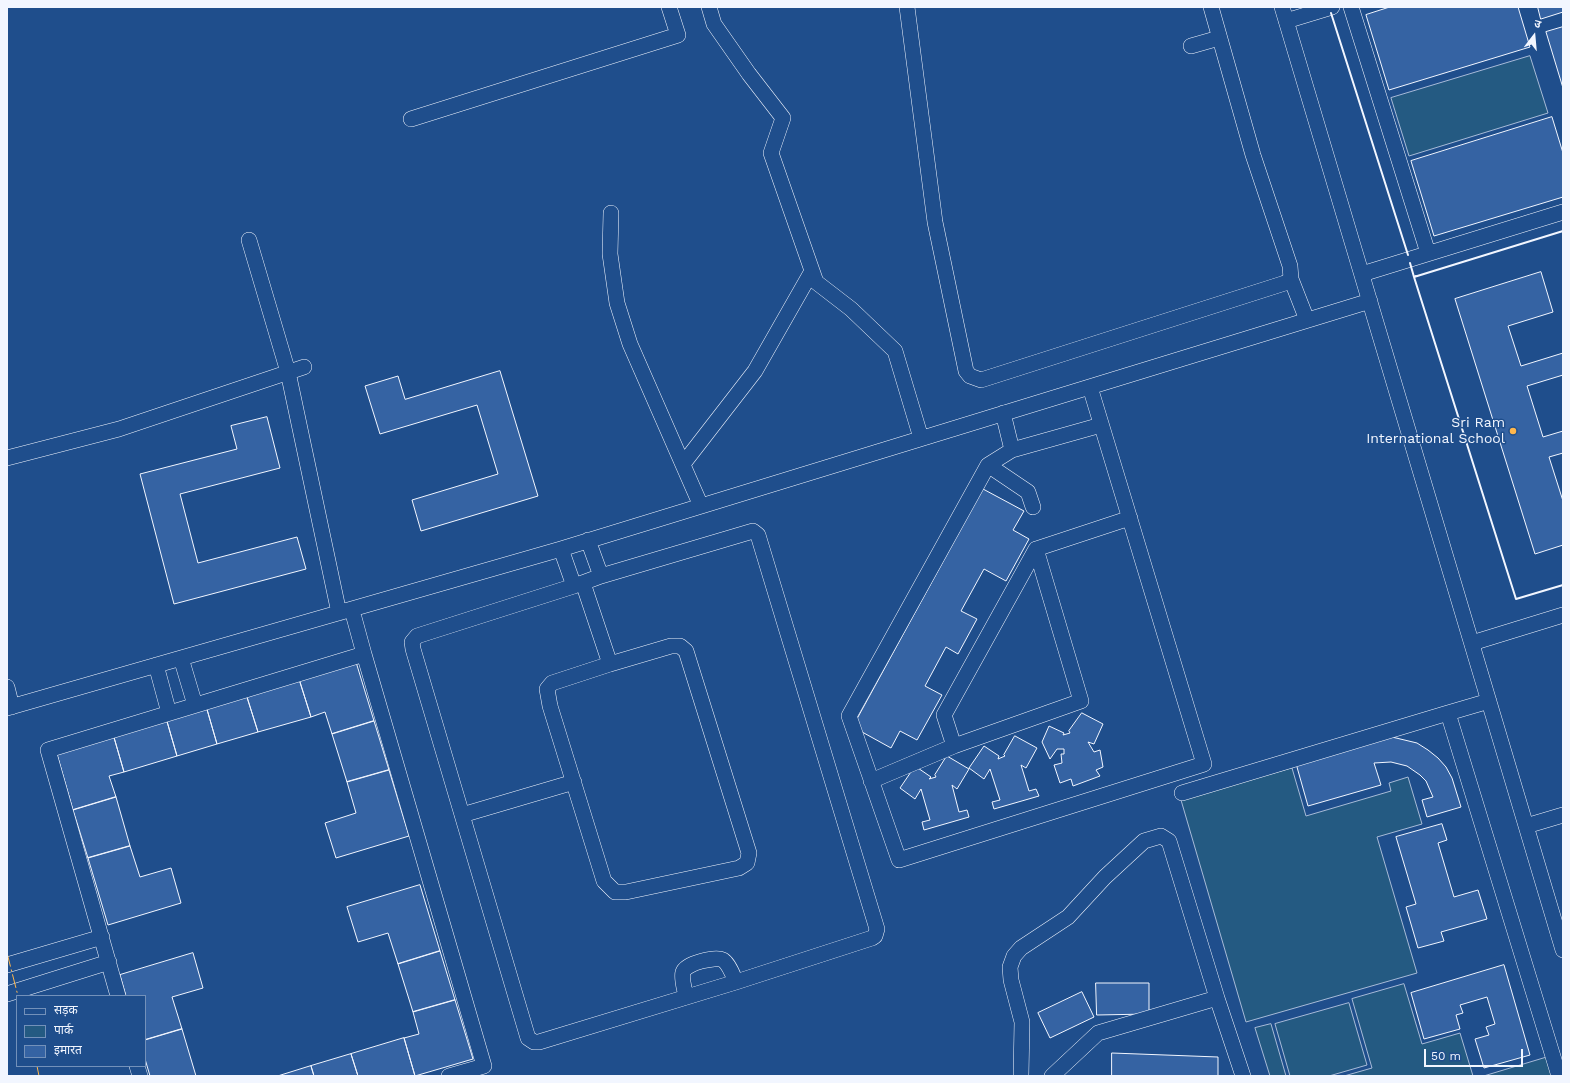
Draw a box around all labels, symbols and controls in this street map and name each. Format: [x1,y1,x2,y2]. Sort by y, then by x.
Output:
north arrow [1514,16,1554,56]
text: उ [1533,17,1542,31]
place label: Sri Ram International School [1366,415,1505,448]
marker: Sri Ram International School [1508,426,1518,436]
legend [16,995,146,1067]
text: सड़क [54,1003,78,1017]
text: पार्क [54,1023,73,1037]
scale bar [1426,1041,1525,1067]
text: इमारत [54,1043,82,1057]
text: 50 m [1431,1049,1461,1063]

